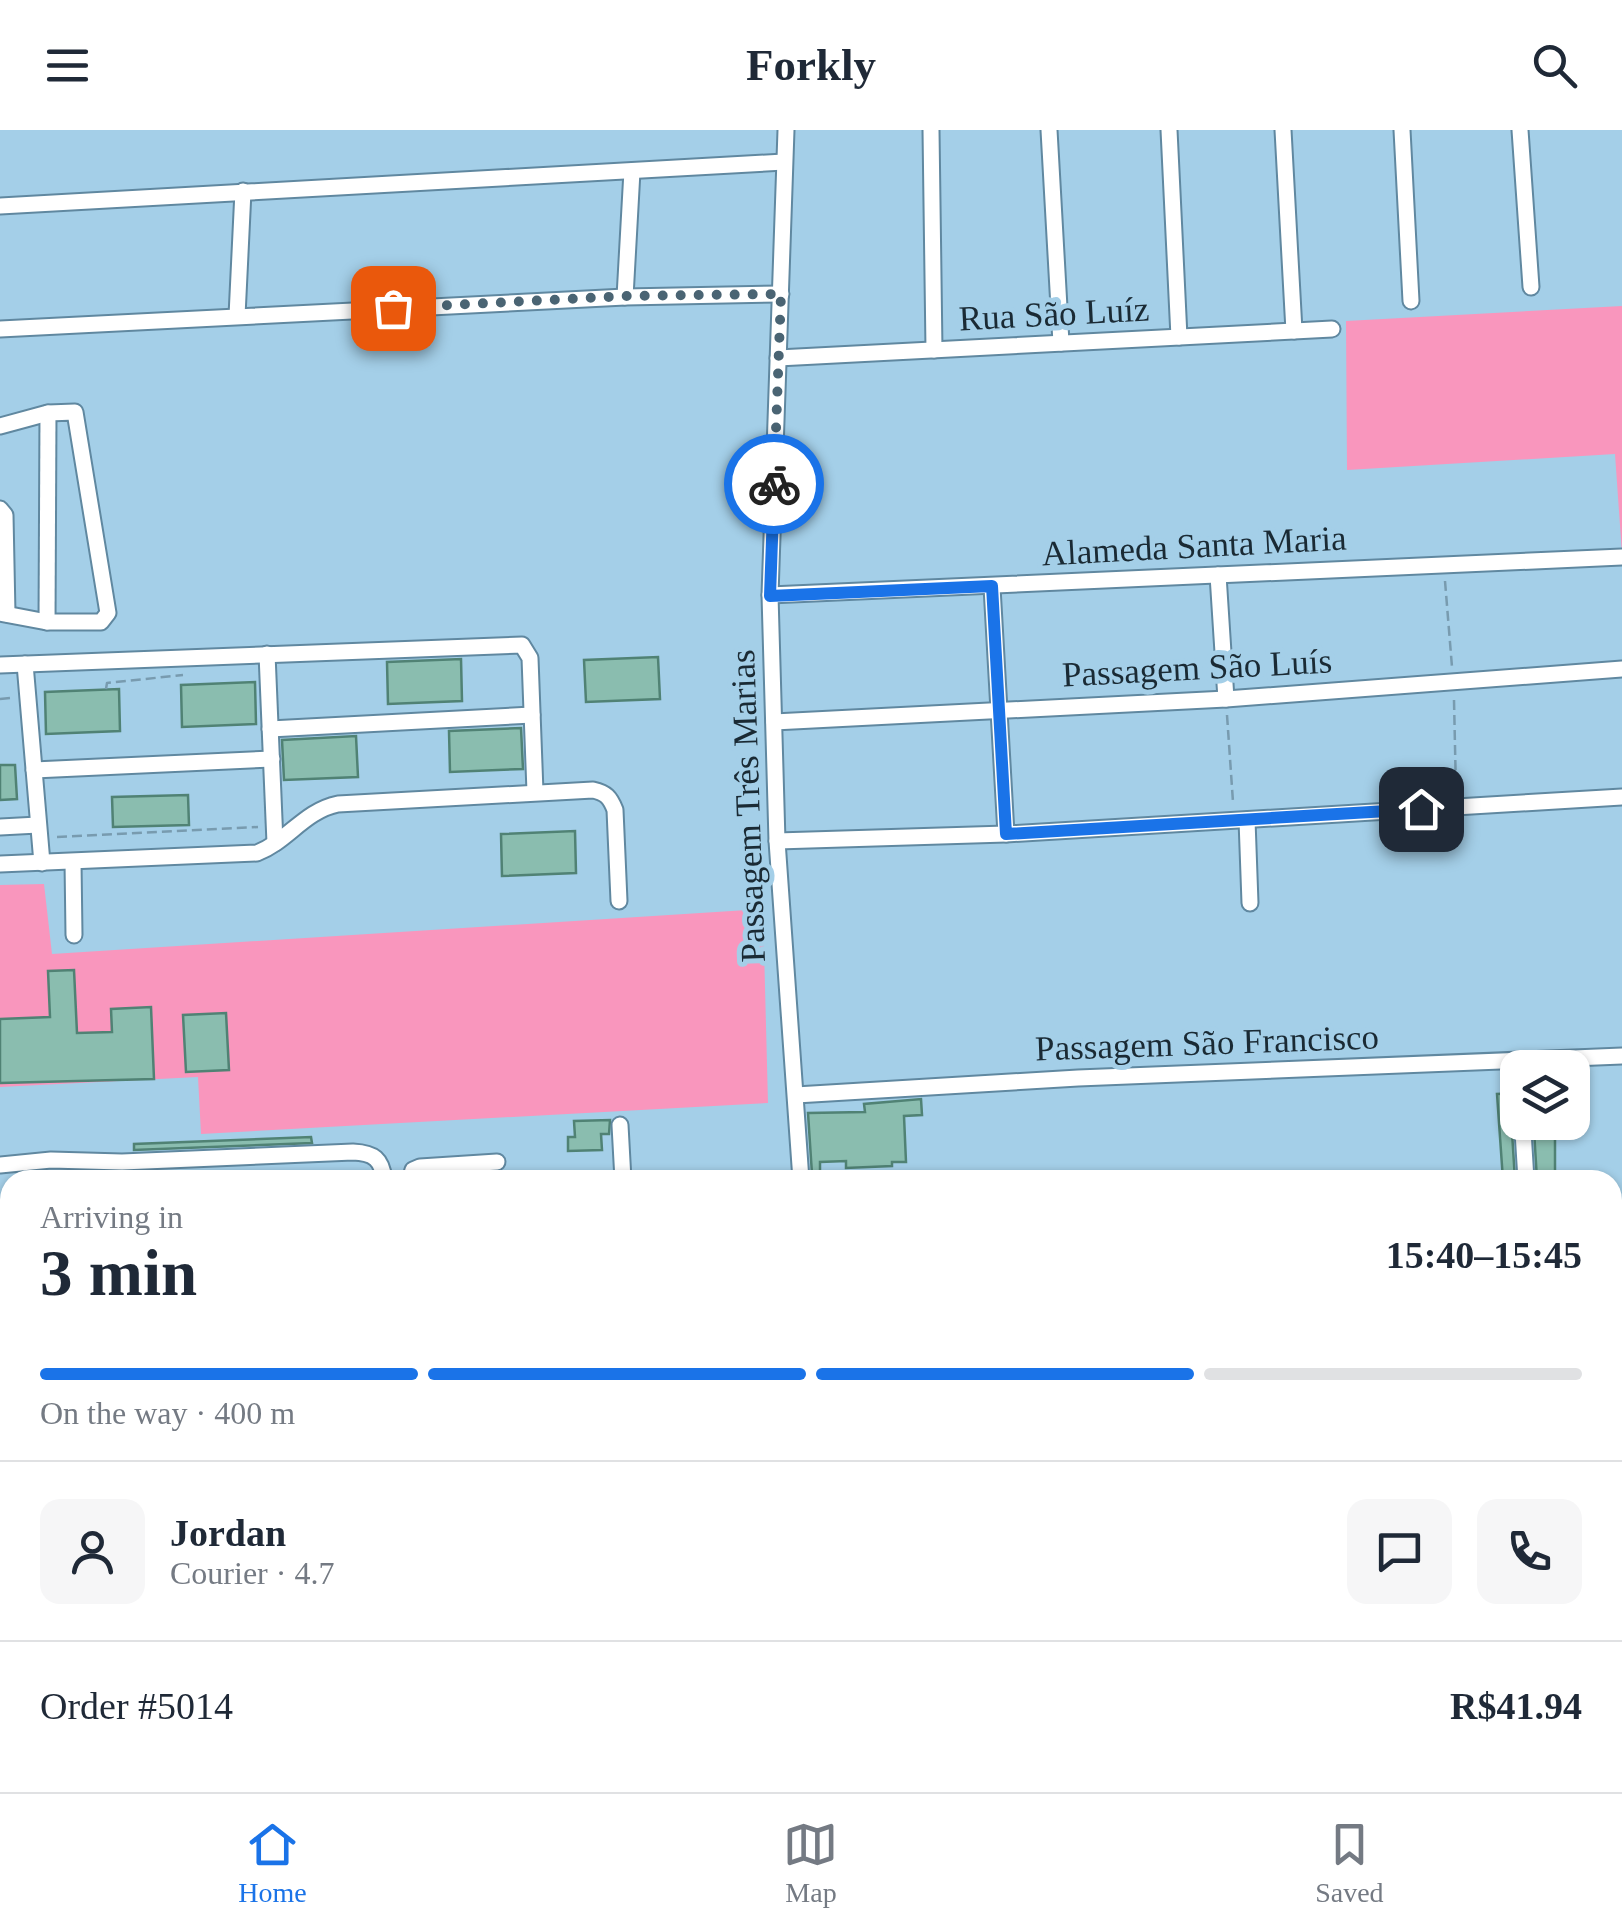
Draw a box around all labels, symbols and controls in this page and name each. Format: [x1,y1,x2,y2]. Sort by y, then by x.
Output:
icon: menu [40,38,95,93]
icon: search [1527,38,1582,93]
text: Forkly [746,40,876,90]
pin [351,266,436,351]
icon: bag [366,281,421,336]
street label: Rua São Luíz [958,290,1150,338]
courier [724,434,824,534]
icon: bike [747,457,802,512]
street label: Alameda Santa Maria [1041,519,1348,573]
street label: Passagem São Luís [1061,641,1333,695]
street label: Passagem Três Marias [723,649,773,963]
pin [1379,767,1464,852]
icon: home [1394,782,1449,837]
street label: Passagem São Francisco [1034,1018,1380,1068]
map controls [1500,1050,1590,1140]
button: layers [1500,1050,1590,1140]
text: Arriving in [40,1199,183,1235]
text: 15:40–15:45 [1386,1234,1582,1276]
text: 3 min [40,1237,197,1309]
text: On the way · 400 m [40,1395,295,1431]
button: person [40,1499,145,1604]
button: chat [1347,1499,1452,1604]
button: phone [1477,1499,1582,1604]
text: Jordan [170,1512,286,1554]
text: Courier · 4.7 [170,1555,334,1591]
text: Order #5014 [40,1685,233,1727]
text: R$41.94 [1450,1685,1582,1727]
tab: Home [238,1817,307,1909]
tab: Map [783,1817,838,1909]
tab: Saved [1315,1817,1384,1909]

